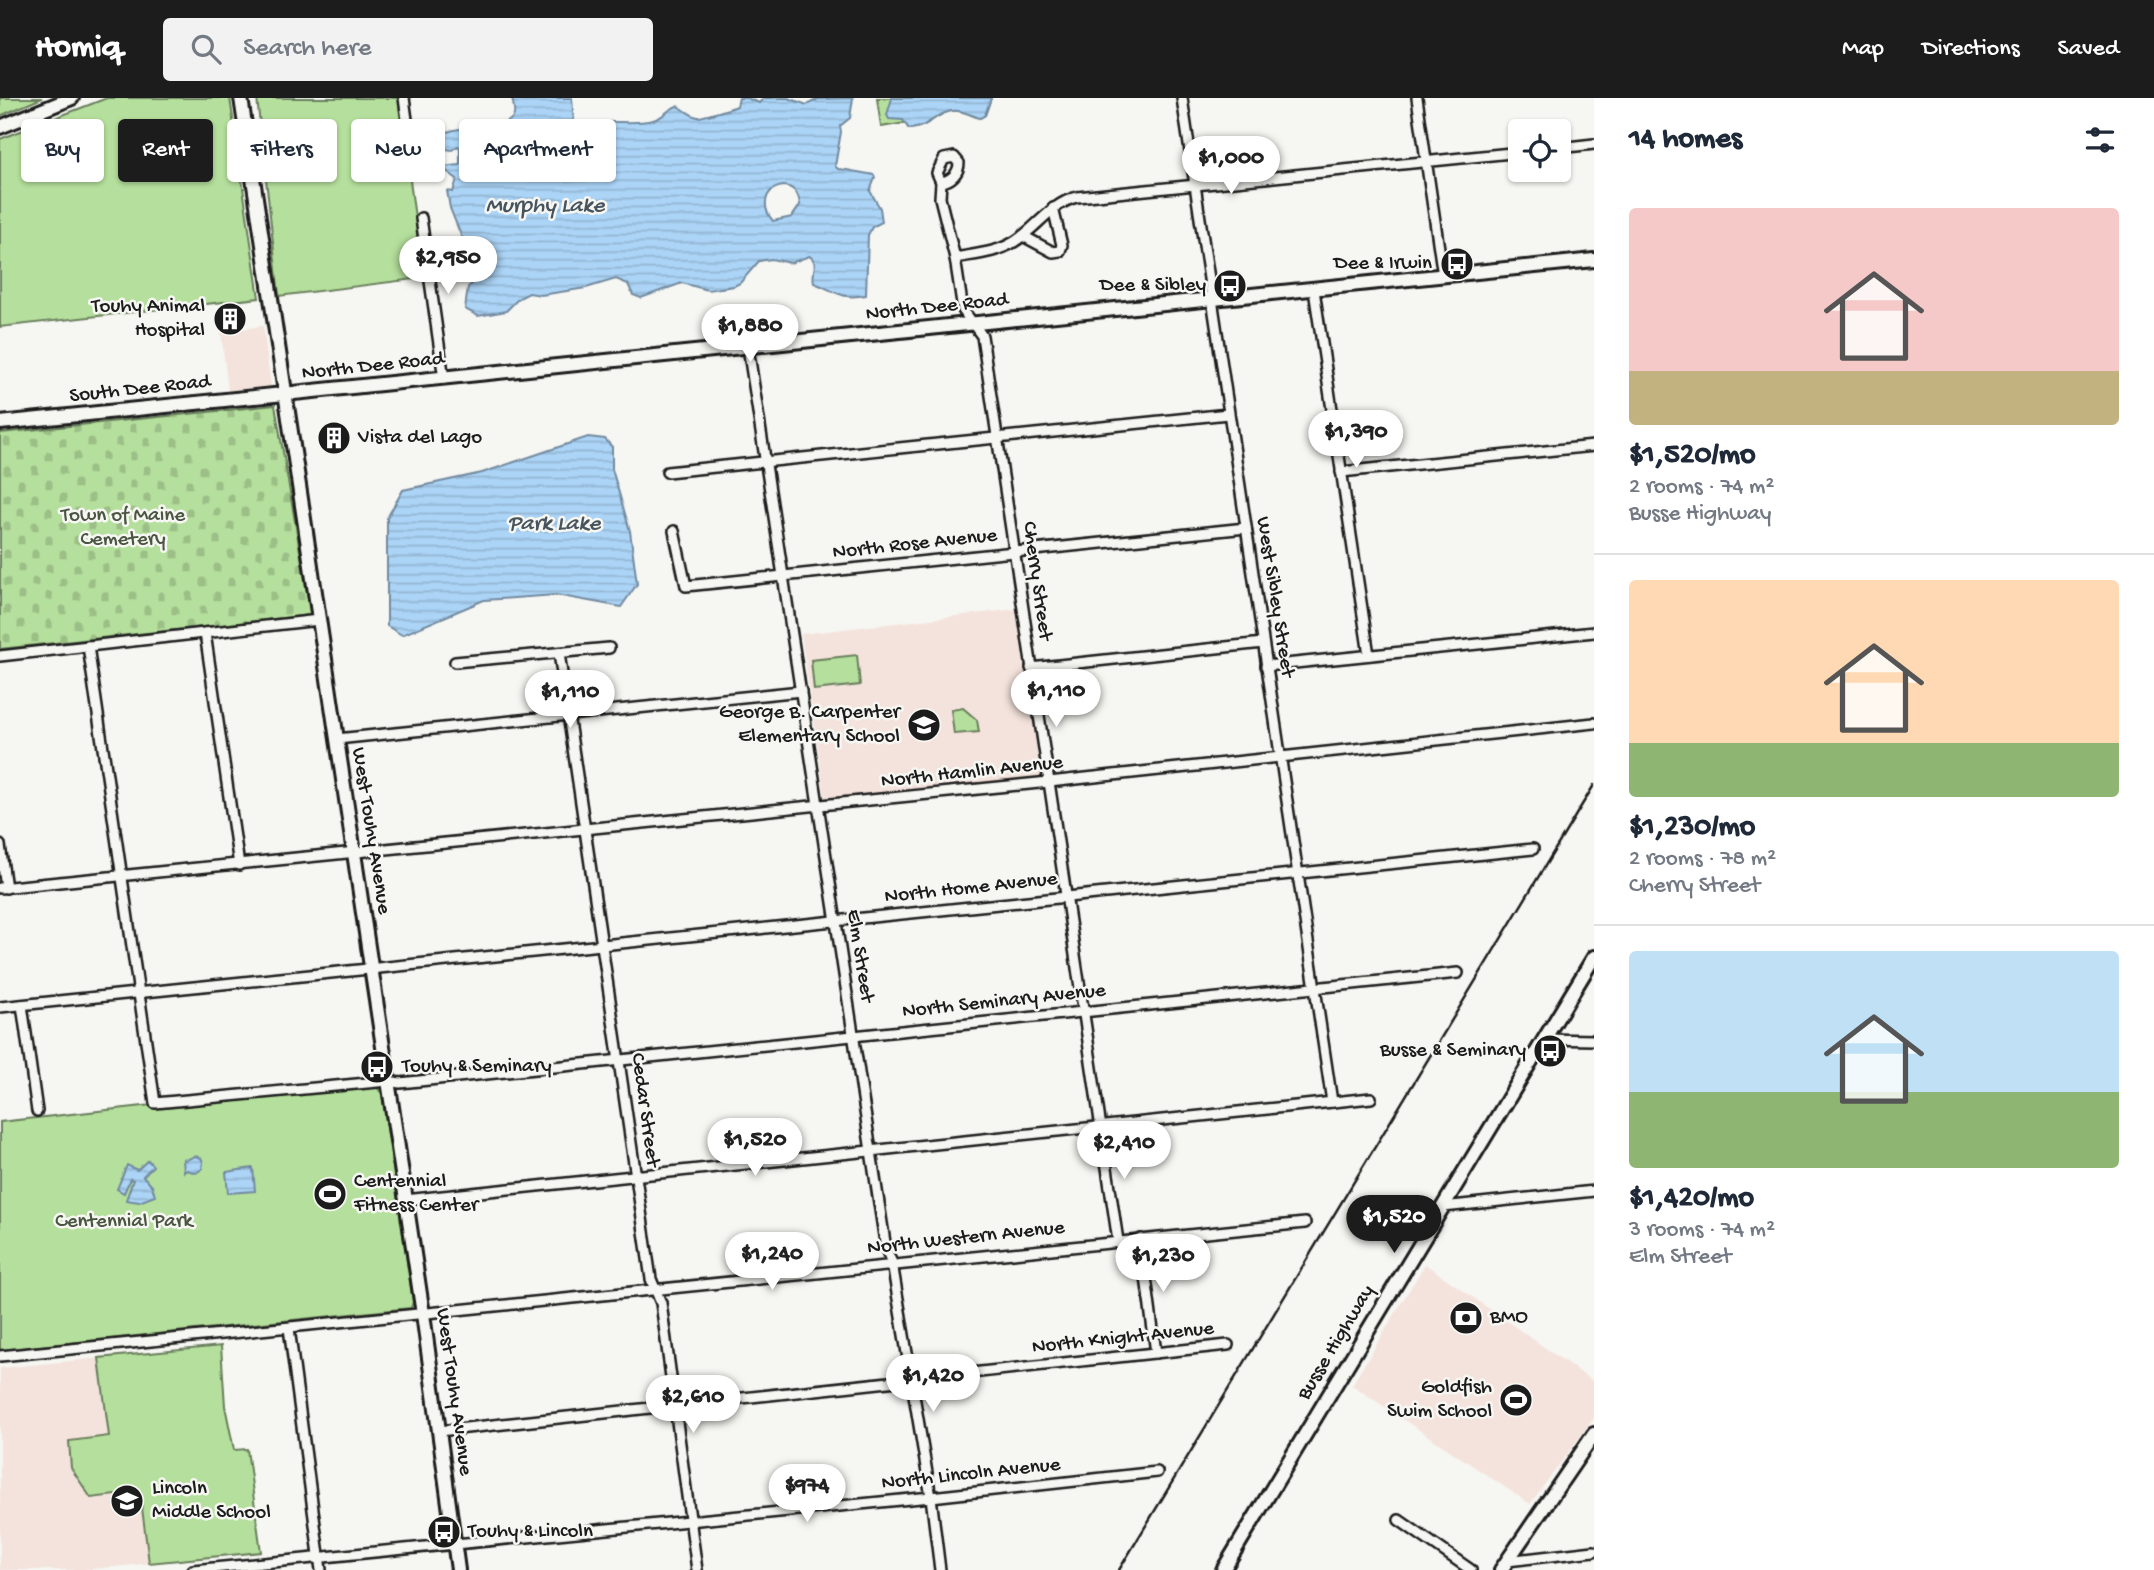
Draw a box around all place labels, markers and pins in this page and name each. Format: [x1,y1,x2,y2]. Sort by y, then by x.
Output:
pin: $1,000 [1174,136,1288,196]
pin: $2,950 [391,236,505,296]
bus stop icon: Dee & Irwin [1438,245,1476,283]
place label: Dee & Irwin [1332,252,1432,277]
bus stop icon: Dee & Sibley [1211,267,1249,305]
place label: Dee & Sibley [1098,274,1206,299]
place label: Touhy Animal Hospital [90,295,205,344]
building icon: Touhy Animal Hospital [211,300,249,338]
pin: $1,880 [693,304,807,364]
pin: $1,390 [1299,410,1413,470]
building icon: Vista del Lago [315,419,353,457]
place label: Vista del Lago [357,426,482,451]
pin: $1,110 [513,670,627,730]
pin: $1,110 [999,670,1113,729]
place label: George B. Carpenter Elementary School [719,701,902,750]
school or university icon: George B. Carpenter Elementary School [905,706,943,744]
bus stop icon: Busse & Seminary [1531,1032,1569,1070]
place label: Busse & Seminary [1379,1039,1526,1064]
bus stop icon: Touhy & Seminary [358,1048,396,1086]
place label: Touhy & Seminary [401,1055,552,1080]
pin: $1,520 [698,1118,812,1178]
pin: $2,410 [1067,1122,1181,1181]
place label: Centennial Fitness Center [353,1170,480,1219]
sports icon: Centennial Fitness Center [311,1175,349,1213]
pin: $1,520 [1337,1196,1451,1255]
pin: $1,240 [715,1232,829,1292]
pin: $1,230 [1106,1234,1220,1294]
bank icon: BMO [1447,1299,1485,1337]
place label: BMO [1489,1306,1528,1331]
pin: $1,420 [876,1354,990,1414]
pin: $2,610 [636,1376,750,1435]
place label: Goldfish Swim School [1387,1376,1492,1425]
sports icon: Goldfish Swim School [1497,1381,1535,1419]
pin: $974 [766,1464,848,1524]
place label: Lincoln Middle School [152,1477,271,1526]
school or university icon: Lincoln Middle School [108,1482,146,1520]
bus stop icon: Touhy & Lincoln [425,1513,463,1551]
place label: Touhy & Lincoln [467,1520,593,1545]

